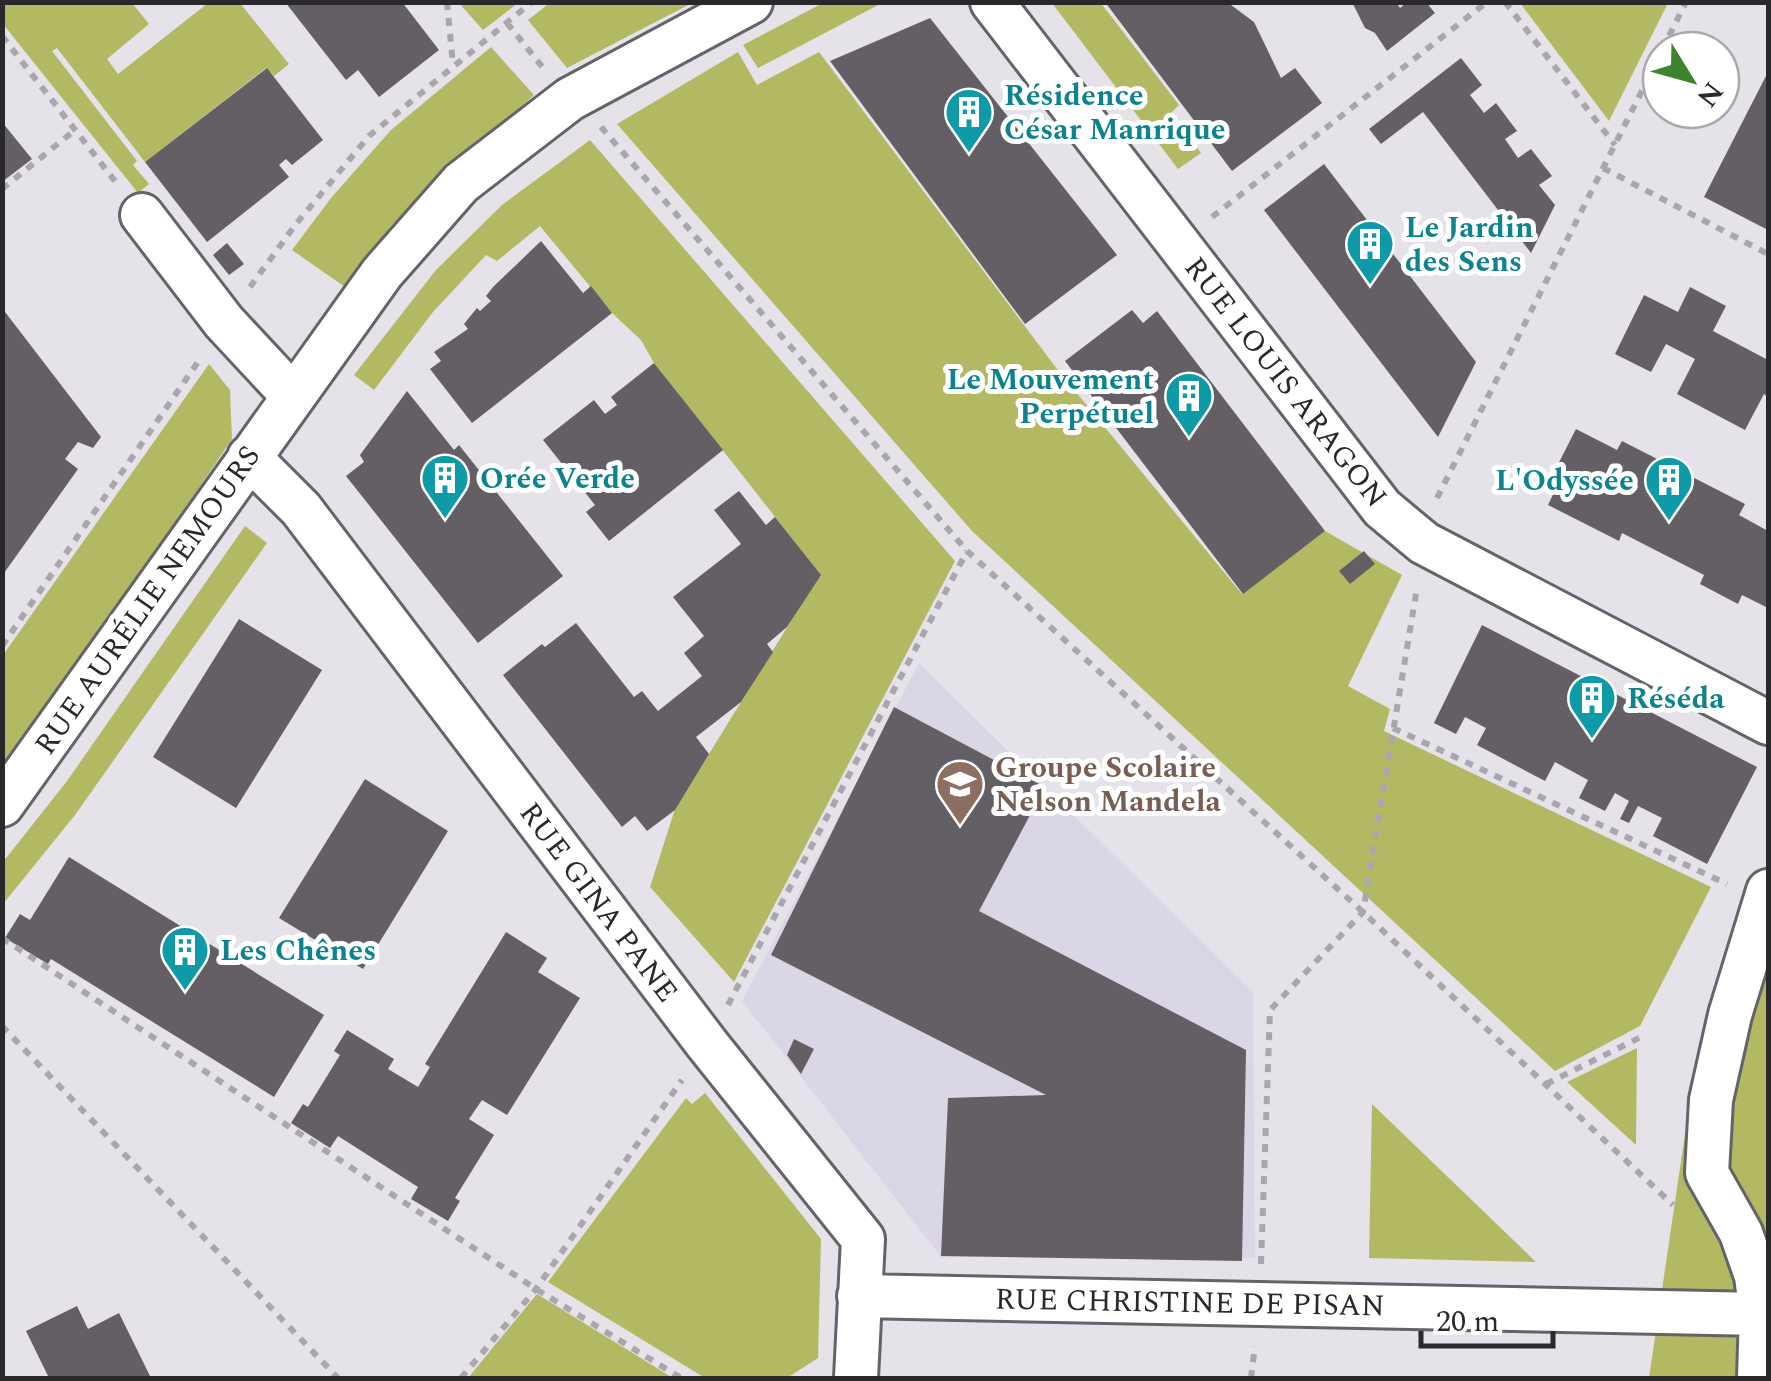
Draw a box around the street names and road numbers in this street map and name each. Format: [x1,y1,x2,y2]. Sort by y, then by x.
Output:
street label: RUE LOUIS ARAGON [1172,247,1398,518]
street label: RUE AURÉLIE NEMOURS [23,436,272,765]
street label: RUE GINA PANE [507,793,689,1013]
street label: RUE CHRISTINE DE PISAN [995,1277,1385,1329]

